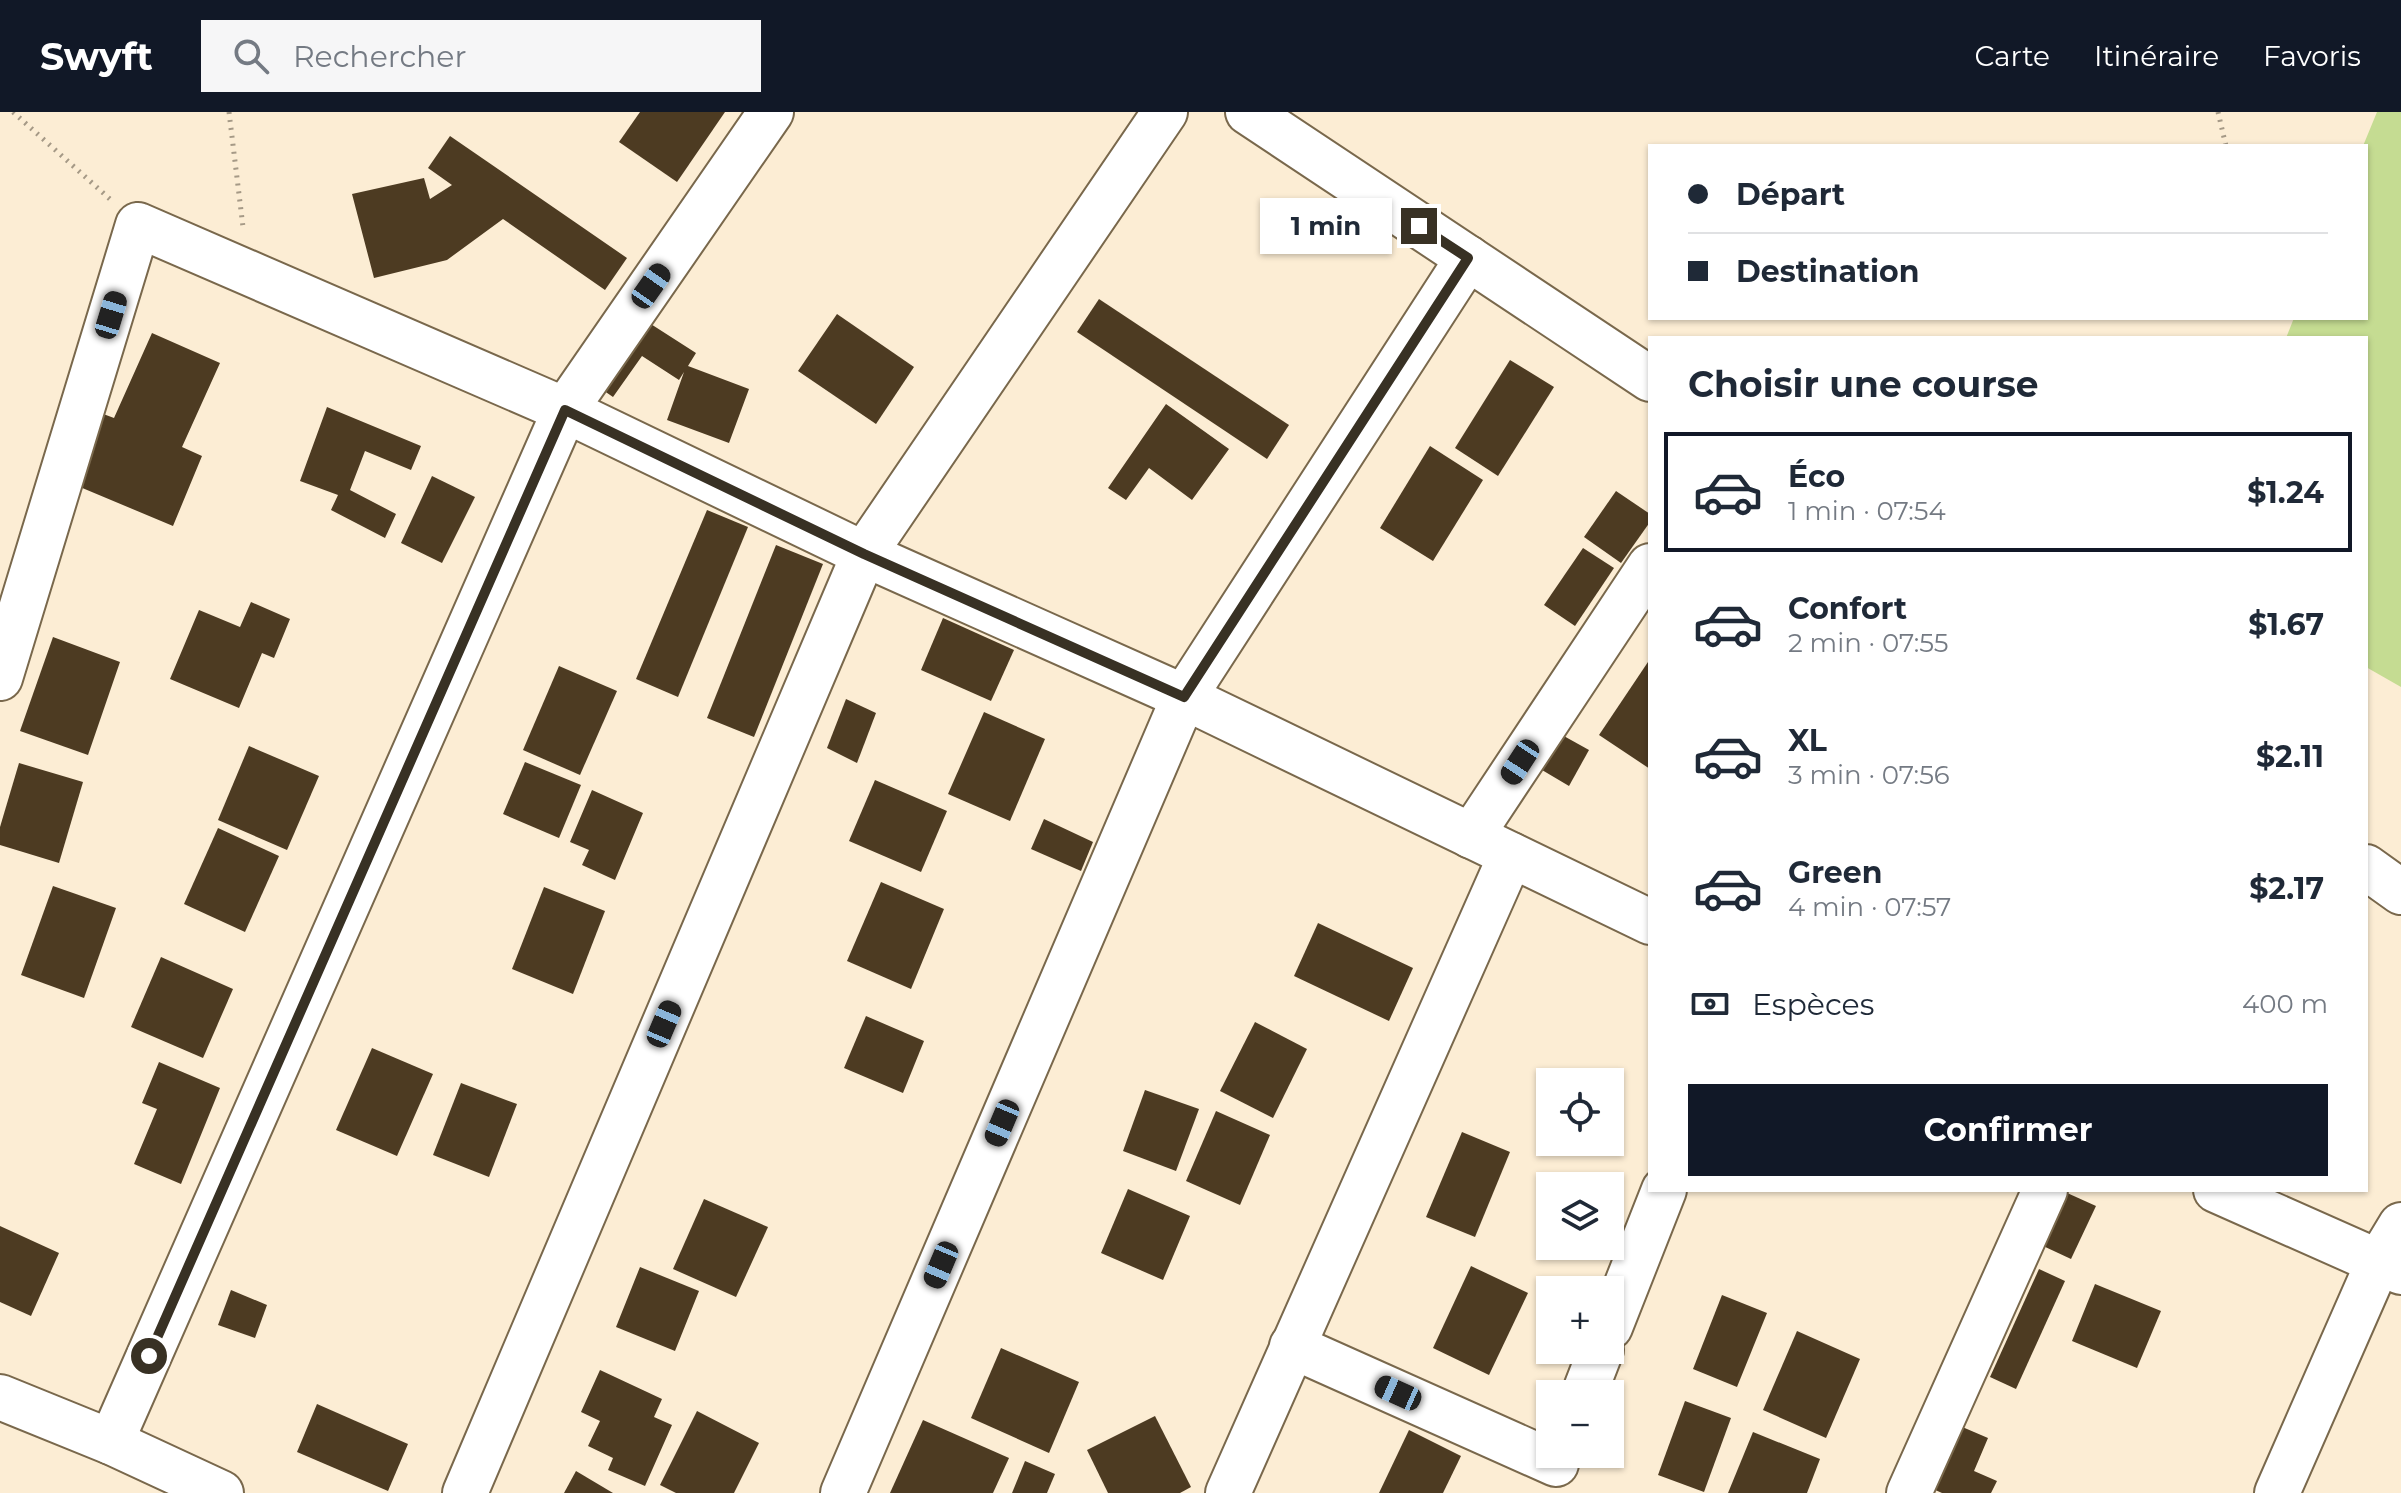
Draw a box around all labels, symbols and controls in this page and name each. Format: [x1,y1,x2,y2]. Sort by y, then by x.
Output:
search box [201,20,761,92]
text: Swyft [40,33,153,80]
icon: search [229,34,273,78]
text: Rechercher [293,38,467,75]
text: Carte [1974,39,2050,73]
text: Itinéraire [2094,39,2219,73]
text: Favoris [2263,39,2361,73]
text: Départ [1736,176,1845,213]
callout: 1 min [1259,198,1391,254]
route end [1401,208,1437,244]
text: 1 min [1291,210,1361,242]
text: Destination [1736,253,1919,290]
car [627,259,675,313]
car [93,289,129,341]
text: Choisir une course [1688,362,2039,406]
icon: car [1692,456,1764,528]
text: Éco [1788,458,1845,495]
text: $1.24 [2247,474,2324,511]
text: 1 min · 07:54 [1788,495,1946,527]
icon: car [1692,588,1764,660]
text: Confort [1788,590,1907,627]
text: $1.67 [2248,606,2324,643]
text: 2 min · 07:55 [1788,627,1949,659]
icon: car [1692,720,1764,792]
text: XL [1788,722,1827,759]
car [1497,735,1543,789]
text: $2.11 [2256,738,2324,775]
text: 3 min · 07:56 [1788,759,1950,791]
icon: car [1692,852,1764,924]
text: Green [1788,854,1882,891]
text: $2.17 [2249,870,2324,907]
text: 4 min · 07:57 [1788,891,1951,923]
icon: cash [1688,982,1732,1026]
text: Espèces [1752,986,1874,1023]
text: 400 m [2242,988,2328,1020]
car [644,997,684,1051]
map controls [1536,1068,1624,1468]
button: locate [1536,1068,1624,1156]
button: Confirmer [1688,1084,2328,1176]
car [982,1096,1022,1150]
button: layers [1536,1172,1624,1260]
car [921,1238,961,1292]
button: + [1536,1276,1624,1364]
route start [131,1338,167,1374]
car [1371,1372,1425,1414]
button: − [1536,1380,1624,1468]

